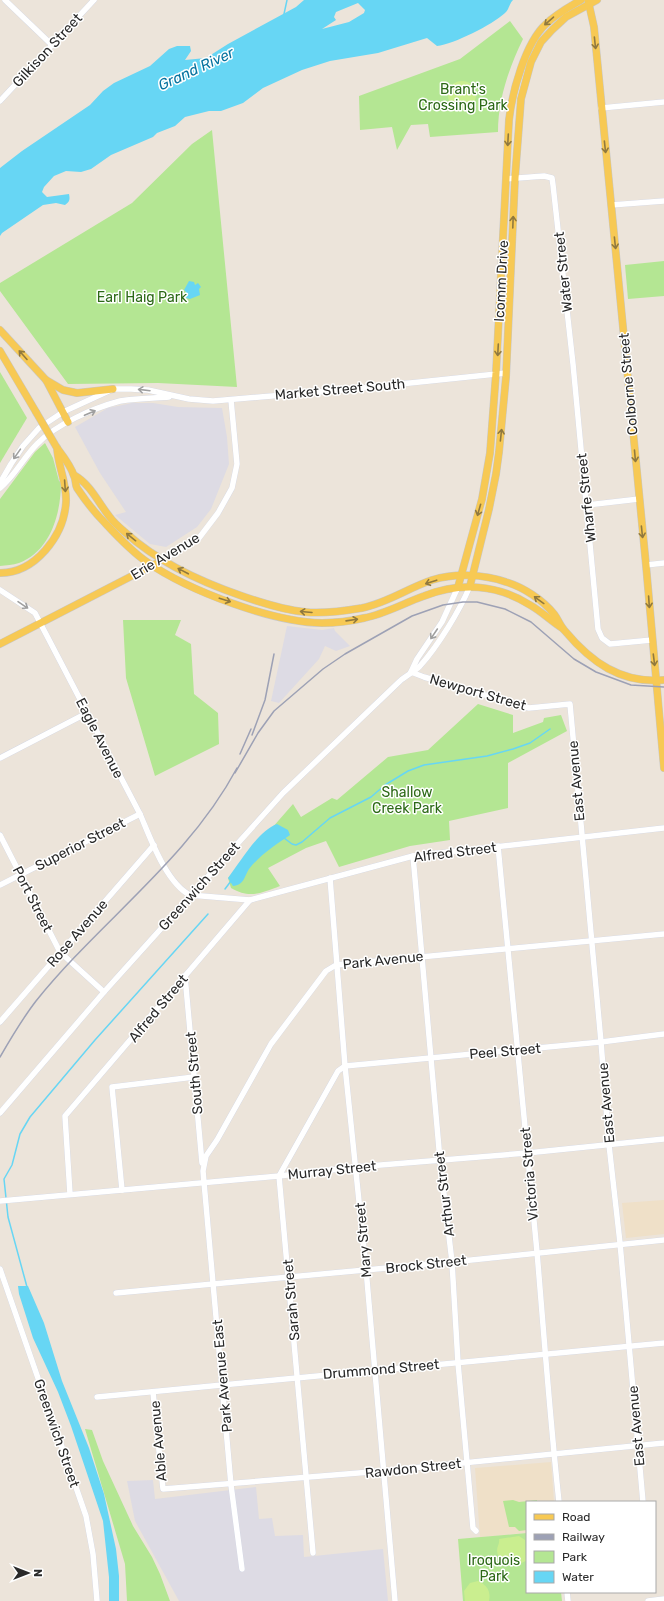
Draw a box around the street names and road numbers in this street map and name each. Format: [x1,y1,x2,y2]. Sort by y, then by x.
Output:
street label: Gilkison Street [9,10,86,91]
street label: Water Street [551,230,576,313]
street label: Icomm Drive [491,240,512,322]
street label: Colborne Street [616,332,641,436]
street label: Market Street South [274,375,406,404]
street label: Wharfe Street [573,452,600,543]
street label: Erie Avenue [128,529,203,584]
street label: Newport Street [428,671,529,715]
street label: Eagle Avenue [72,695,127,781]
street label: East Avenue [564,740,588,822]
street label: Superior Street [32,814,129,874]
street label: Greenwich Street [155,838,244,934]
street label: Alfred Street [413,839,498,866]
street label: Port Street [9,863,57,935]
street label: Rose Avenue [43,896,112,971]
street label: Park Avenue [342,948,424,973]
street label: Alfred Street [125,971,192,1046]
street label: South Street [182,1030,207,1115]
street label: Peel Street [468,1040,542,1063]
street label: East Avenue [594,1062,618,1144]
street label: Victoria Street [517,1126,542,1222]
street label: Arthur Street [431,1150,458,1238]
street label: Murray Street [287,1157,378,1184]
street label: Mary Street [352,1201,375,1278]
street label: Brock Street [385,1252,468,1277]
street label: Sarah Street [279,1258,304,1341]
street label: Park Avenue East [209,1318,236,1433]
street label: Drummond Street [322,1356,441,1383]
street label: Greenwich Street [30,1377,83,1490]
street label: East Avenue [624,1385,648,1467]
street label: Able Avenue [146,1400,170,1482]
street label: Rawdon Street [364,1455,463,1482]

